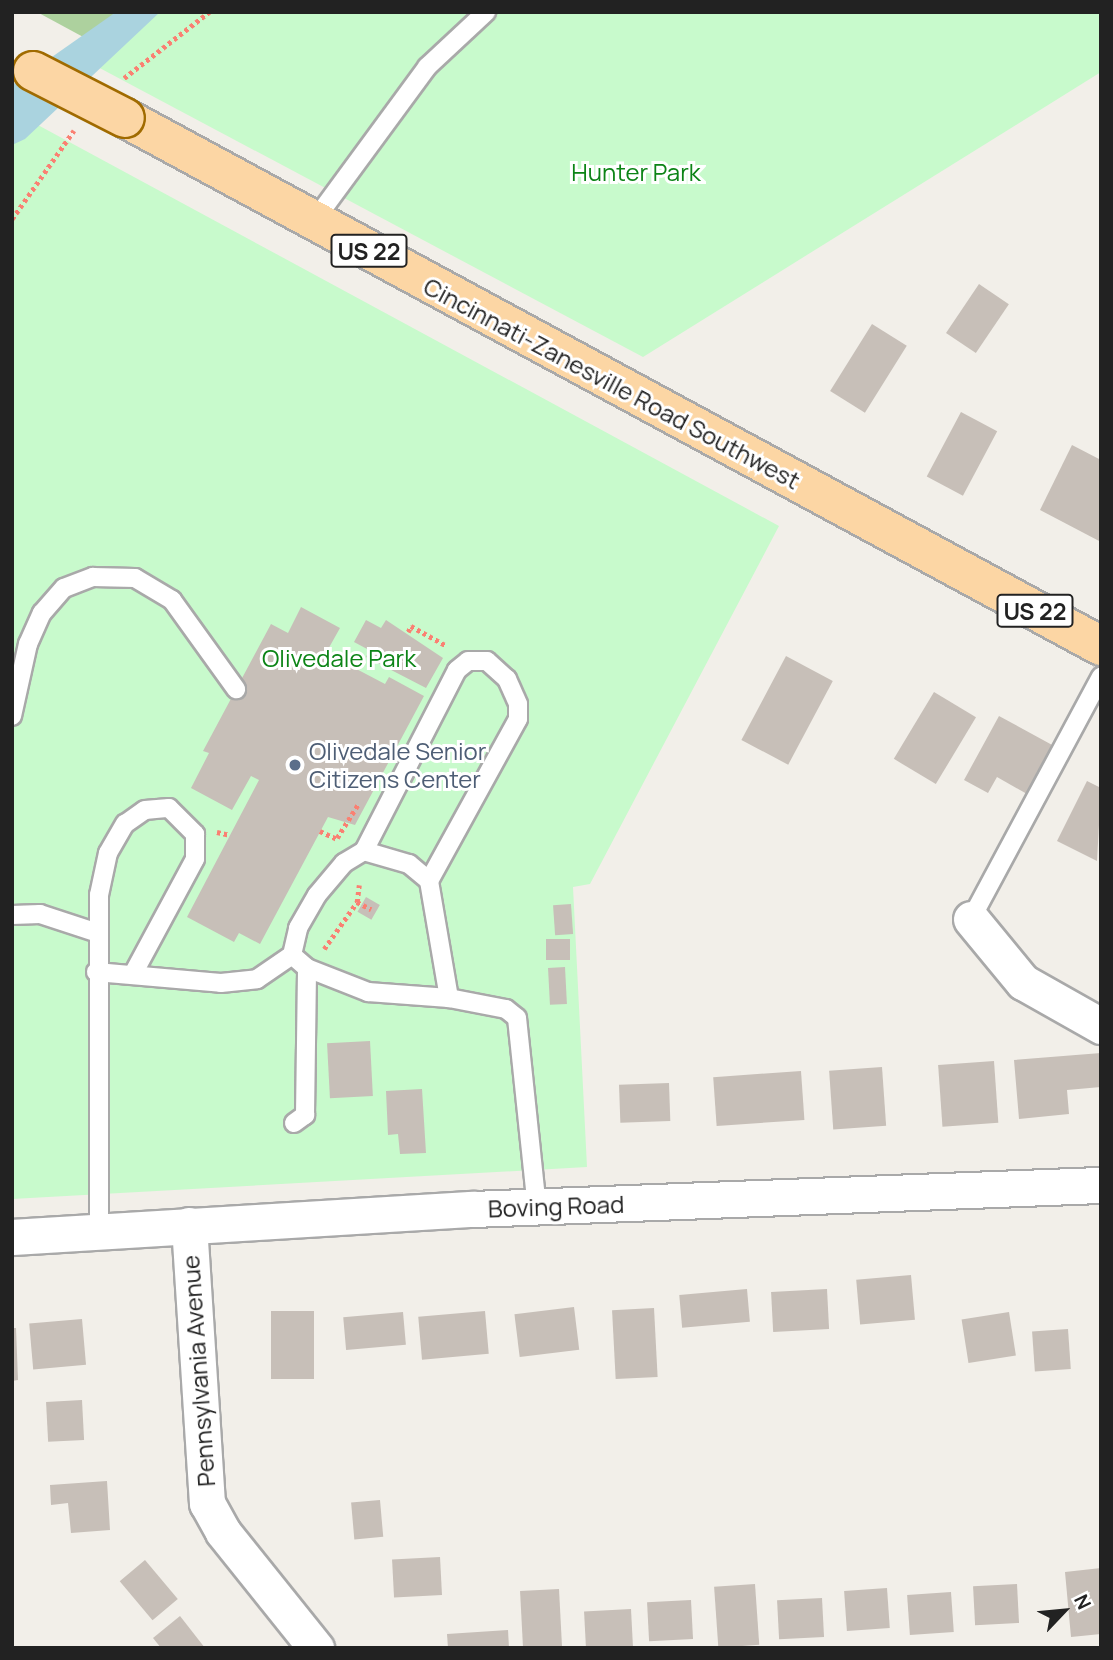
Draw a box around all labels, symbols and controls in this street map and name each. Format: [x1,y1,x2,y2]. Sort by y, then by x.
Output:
park label: Hunter Park [571,158,701,186]
road number: US 22 [330,232,408,270]
street label: Cincinnati-Zanesville Road Southwest [419,271,805,495]
road number: US 22 [996,592,1074,631]
park label: Olivedale Park [262,644,416,672]
place label: Olivedale Senior Citizens Center [309,737,486,793]
marker: Olivedale Senior Citizens Center [287,757,303,773]
street label: Boving Road [487,1189,625,1223]
street label: Pennsylvania Avenue [176,1254,220,1488]
north arrow [1029,1576,1099,1646]
text: N [1068,1590,1098,1614]

